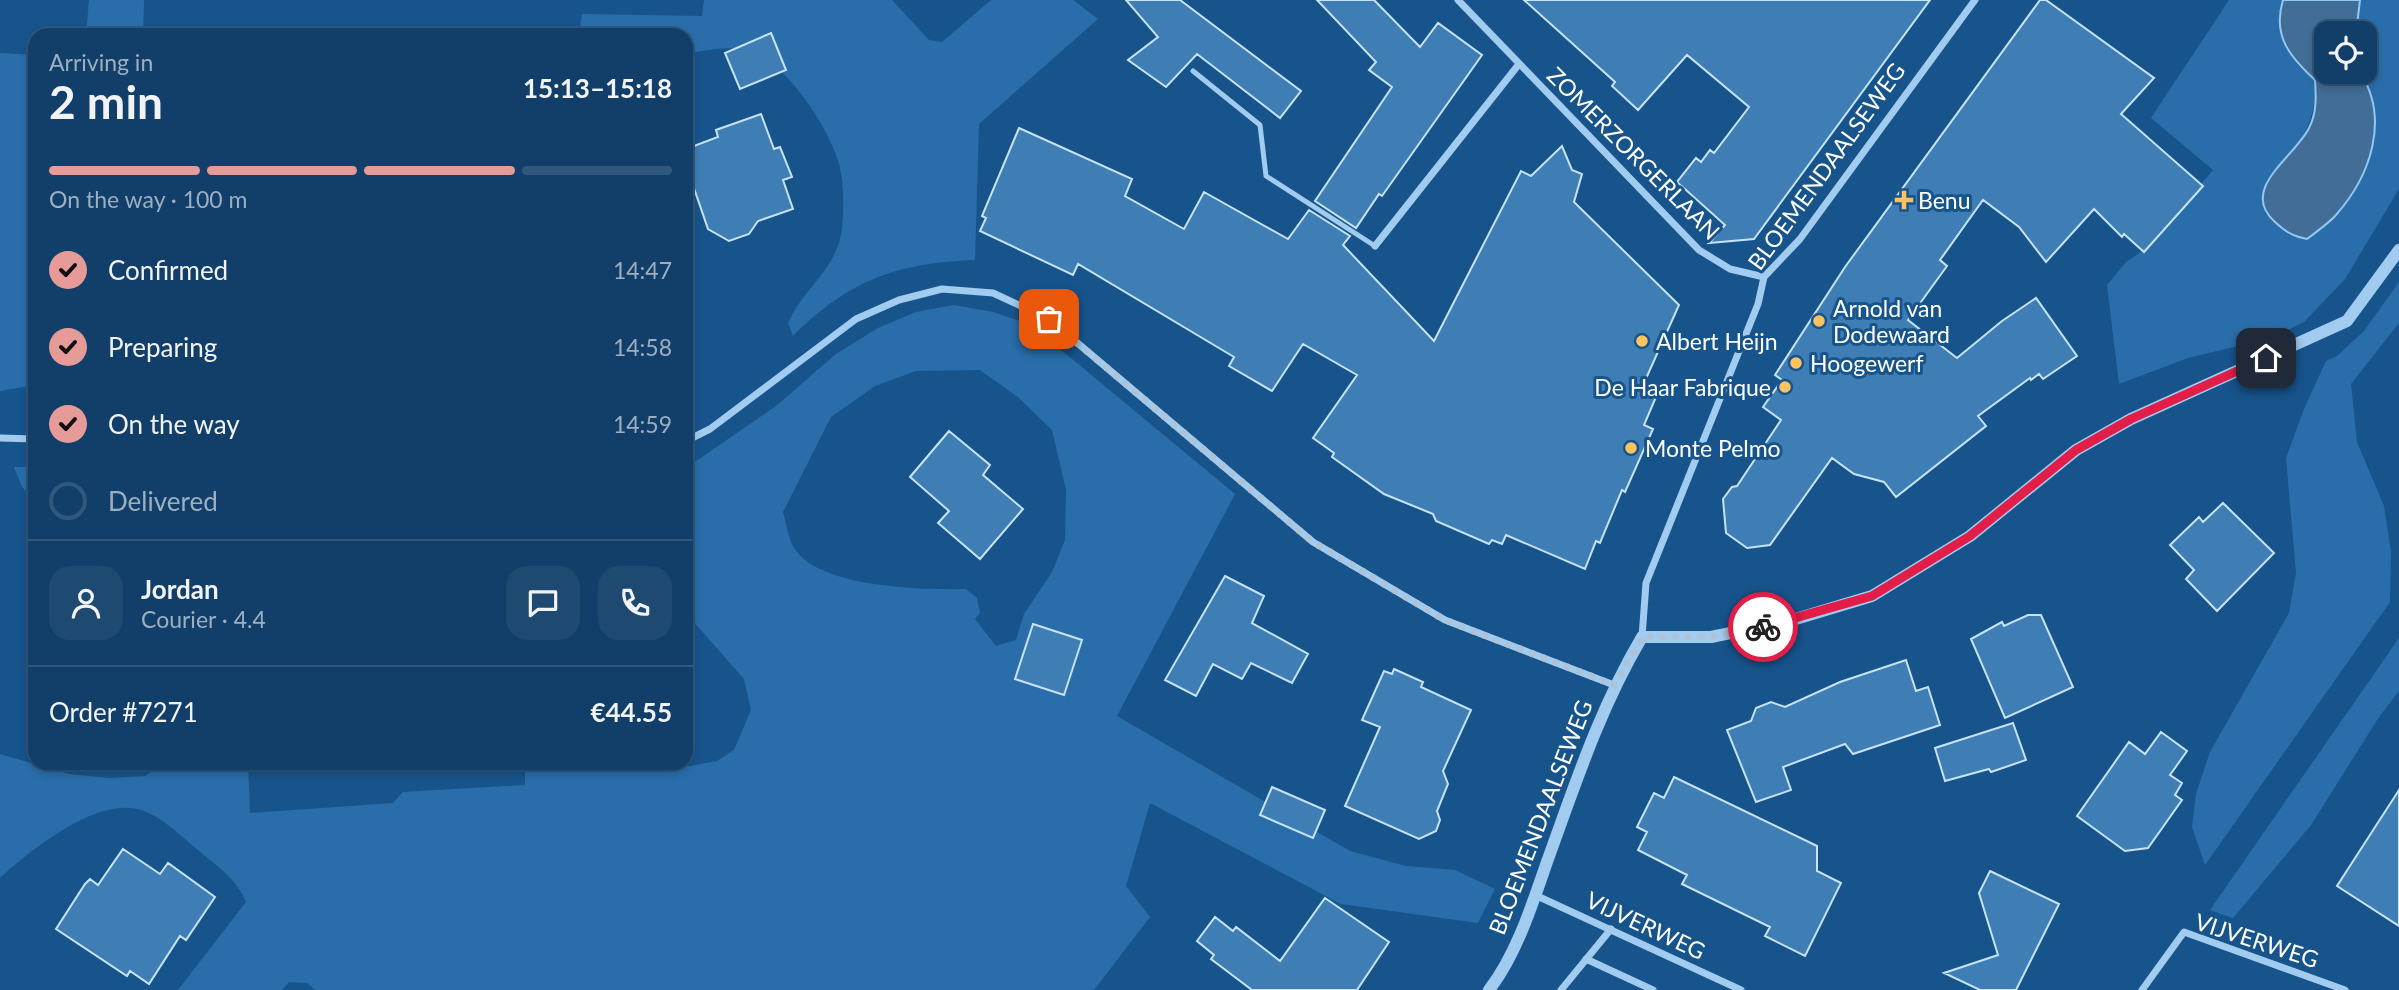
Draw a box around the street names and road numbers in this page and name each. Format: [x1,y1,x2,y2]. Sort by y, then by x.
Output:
street label: BLOEMENDAALSEWEG [1741,57,1911,275]
street label: ZOMERZORGERLAAN [1542,61,1726,245]
street label: BLOEMENDAALSEWEG [1482,696,1598,938]
street label: VIJVERWEG [1582,885,1710,965]
street label: VIJVERWEG [2192,907,2322,973]

